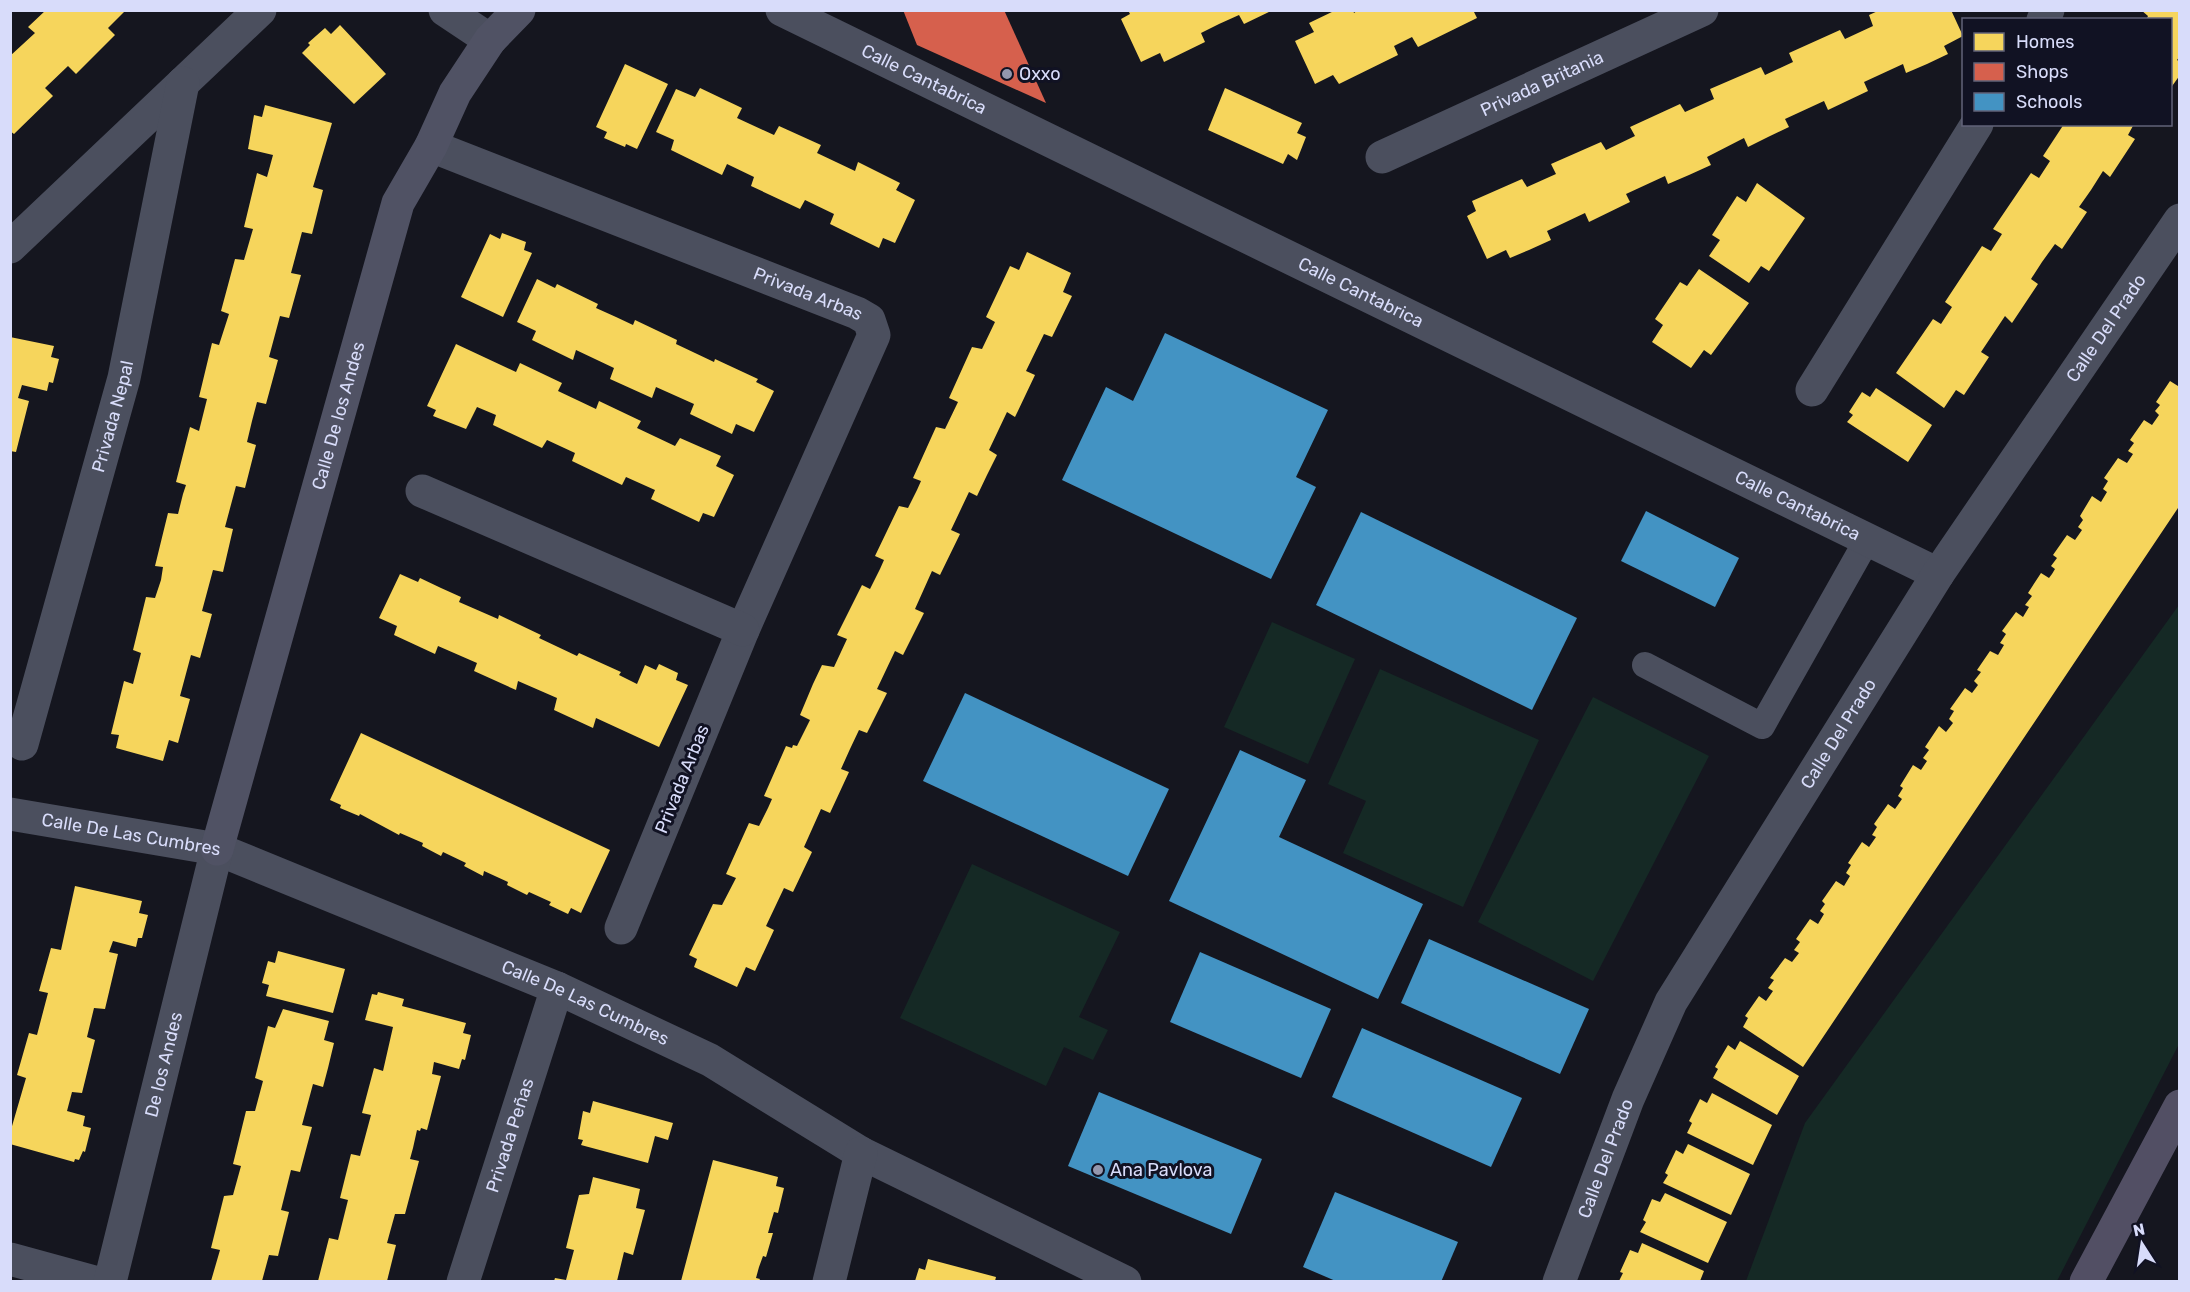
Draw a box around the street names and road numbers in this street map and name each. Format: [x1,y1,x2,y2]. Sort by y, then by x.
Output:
street label: Calle Cantabrica [858,39,990,119]
street label: Privada Britania [1477,46,1607,121]
street label: Calle Cantabrica [1295,253,1427,332]
street label: Privada Arbas [750,262,867,325]
street label: Calle Del Prado [2062,270,2151,386]
street label: Calle De los Andes [307,339,370,492]
street label: Privada Nepal [87,359,138,475]
street label: Calle Cantabrica [1731,466,1864,545]
street label: Calle Del Prado [1796,674,1881,793]
street label: Privada Arbas [650,721,714,837]
street label: Calle De Las Cumbres [40,809,223,860]
street label: Calle De Las Cumbres [498,956,672,1050]
street label: De los Andes [140,1010,187,1119]
street label: Privada Peñas [481,1075,538,1195]
street label: Calle Del Prado [1573,1096,1638,1221]

